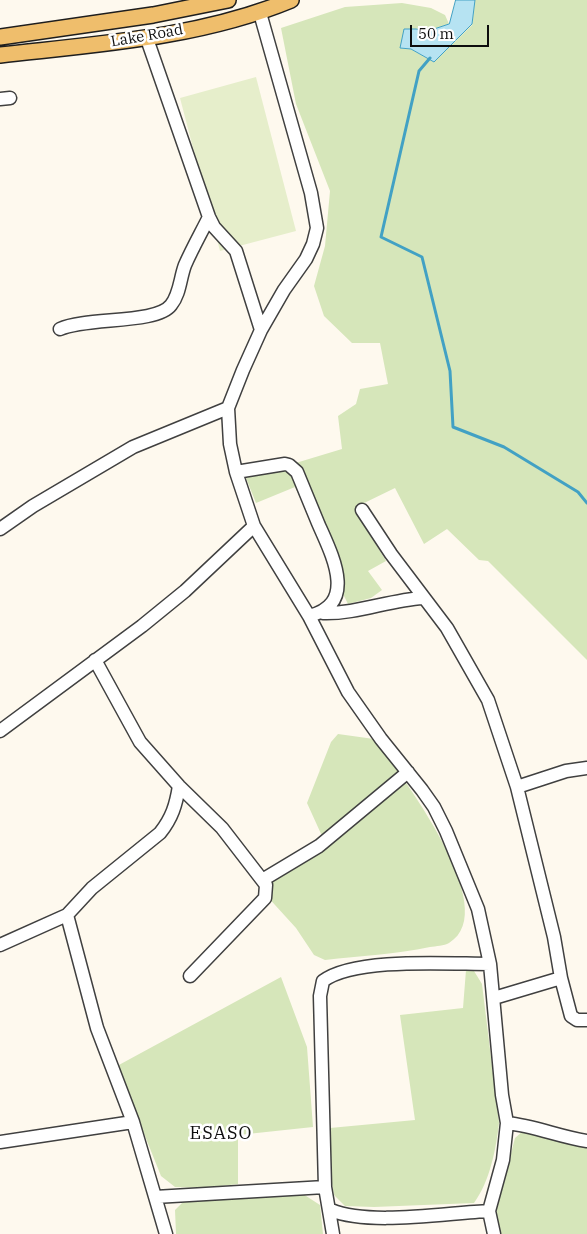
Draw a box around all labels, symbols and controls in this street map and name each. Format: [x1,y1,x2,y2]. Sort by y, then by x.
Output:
scale bar [412,15,491,47]
street label: Lake Road [110,21,184,51]
text: 50 m [418,24,454,43]
district label: ESASO [189,1123,253,1145]

